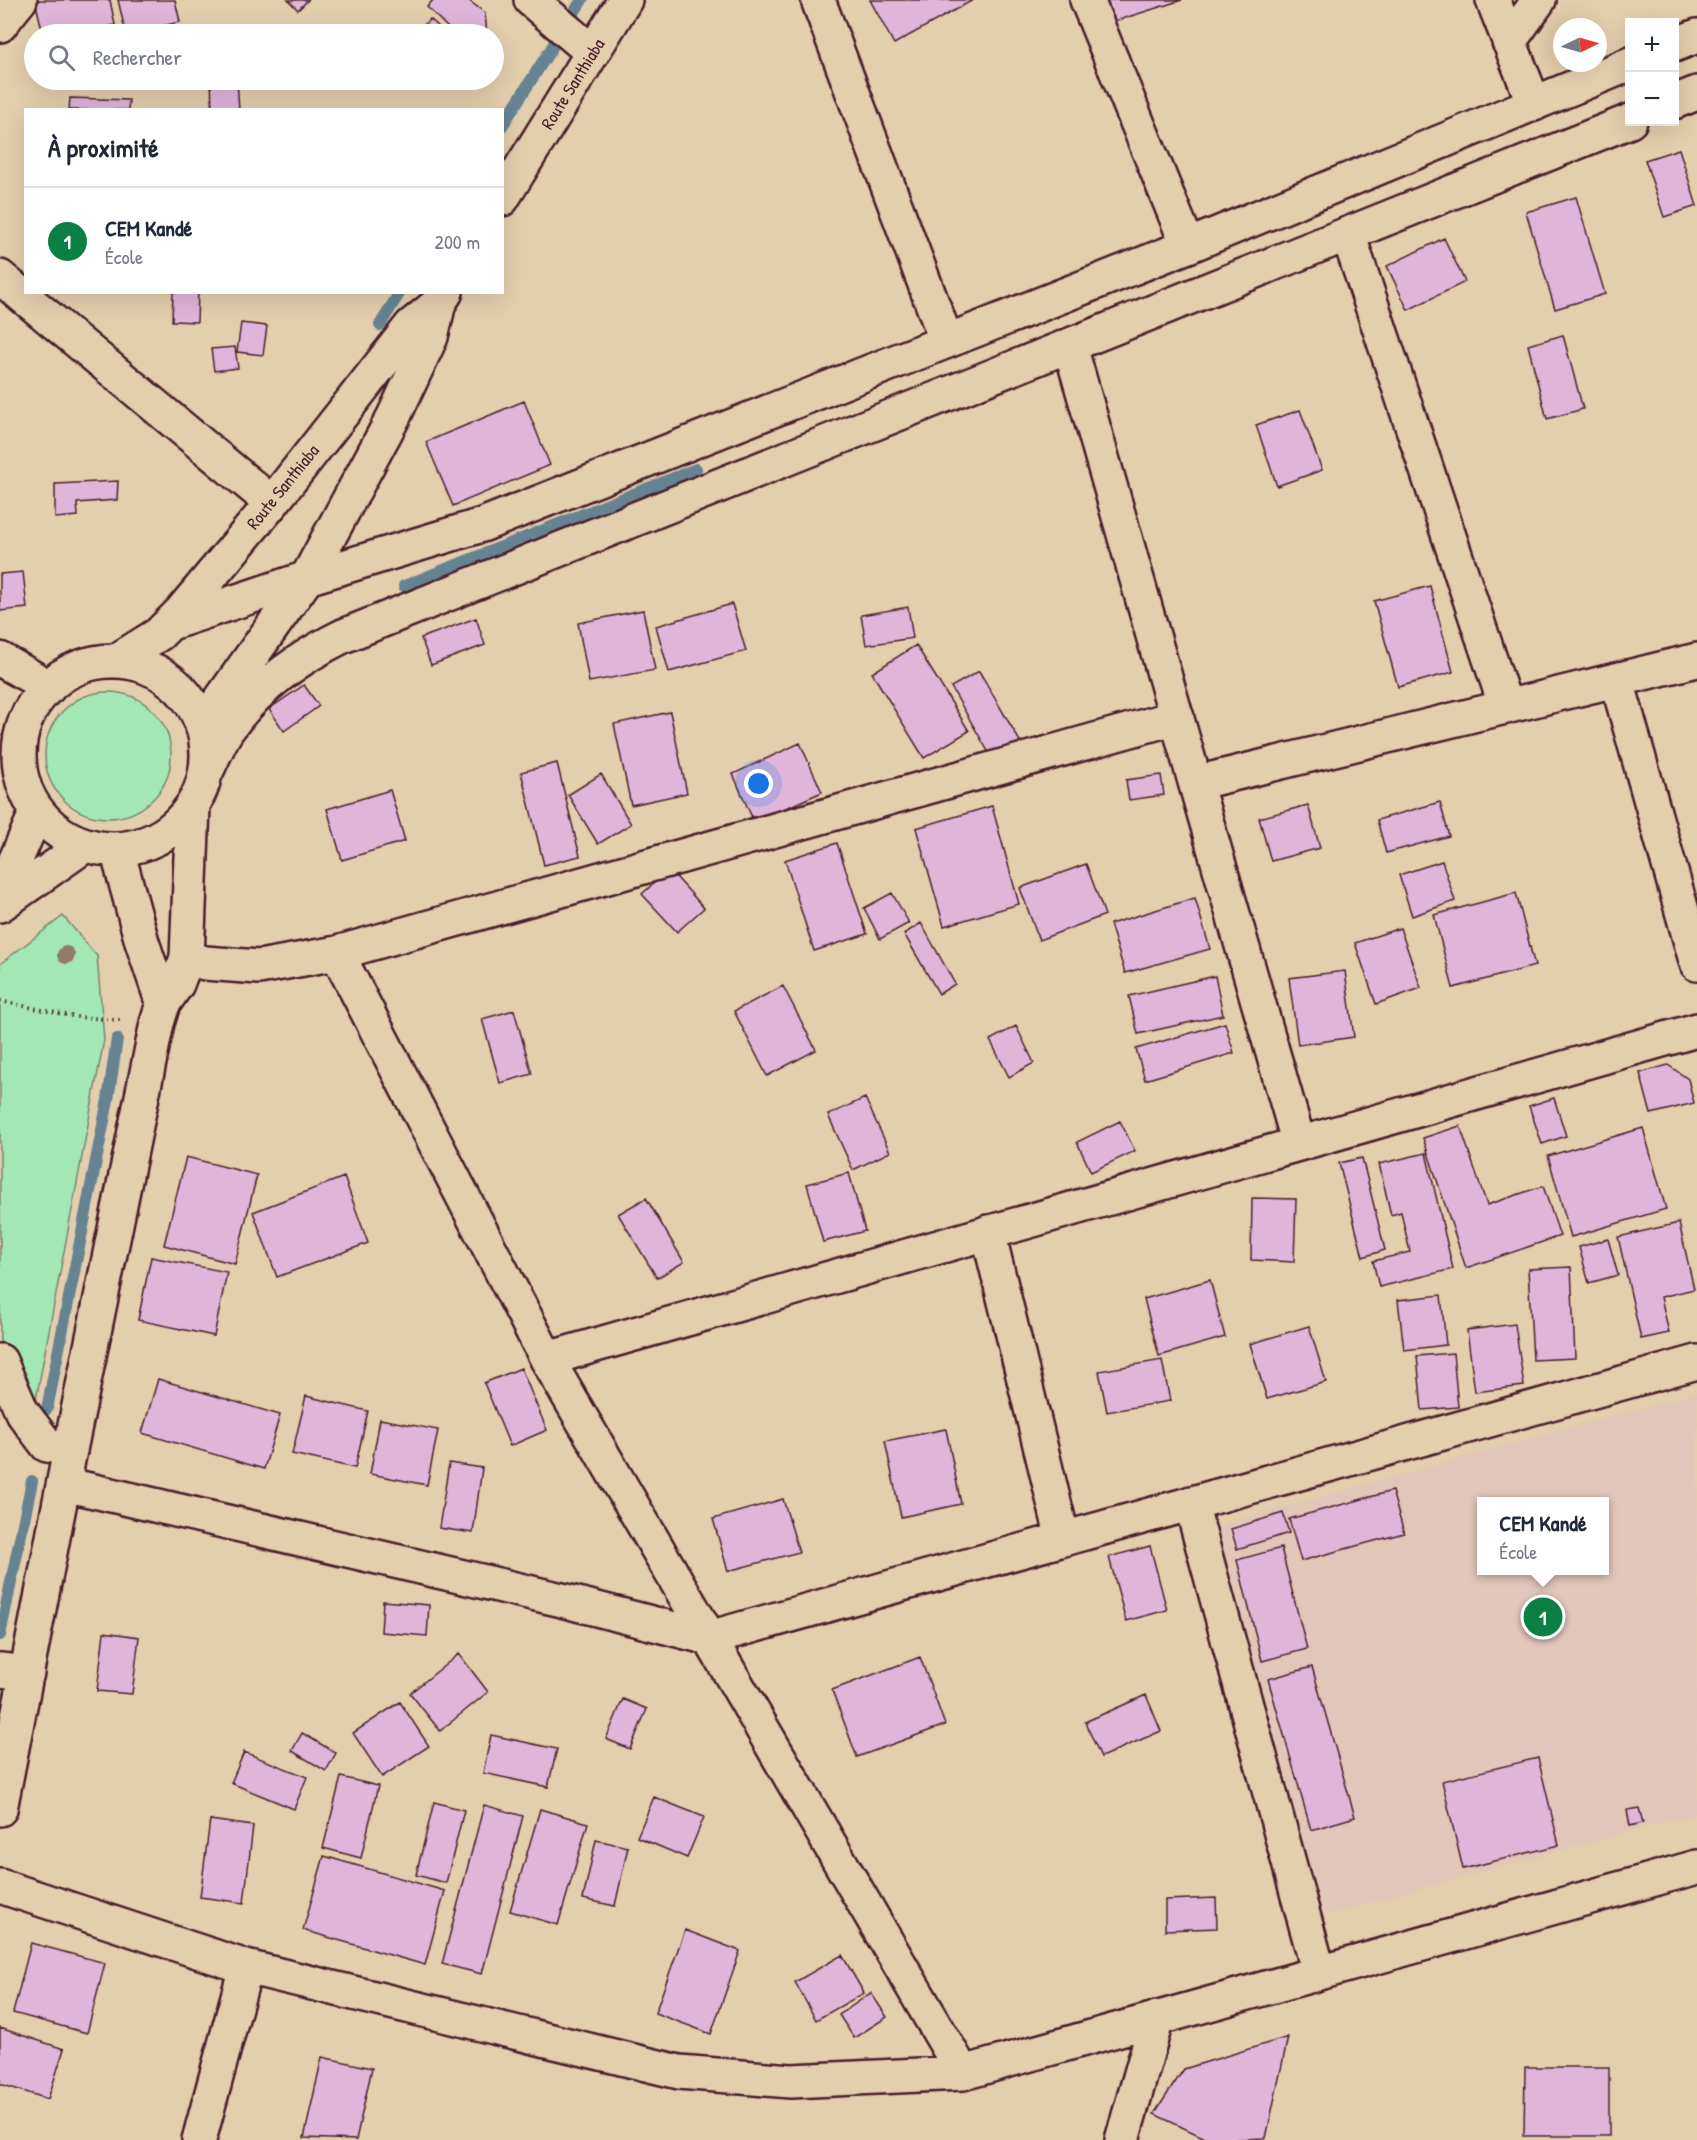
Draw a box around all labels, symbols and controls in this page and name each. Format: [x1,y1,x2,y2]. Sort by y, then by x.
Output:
north arrow [1553,18,1607,72]
map controls [1625,18,1679,126]
button: + [1625,18,1679,72]
search box [24,24,504,90]
street label: Route Santhiaba [535,33,610,134]
icon: search [45,41,78,74]
text: Rechercher [93,42,182,72]
button: − [1625,72,1679,126]
text: À proximité [48,130,159,165]
text: CEM Kandé [105,213,192,243]
text: 1 [64,228,71,255]
text: 200 m [435,228,480,255]
text: École [105,243,143,270]
street label: Route Santhiaba [241,439,325,535]
your location [744,769,773,798]
popup [1477,1497,1609,1575]
text: CEM Kandé [1499,1508,1587,1538]
text: École [1499,1538,1537,1565]
pin: 1 [1524,1594,1562,1640]

